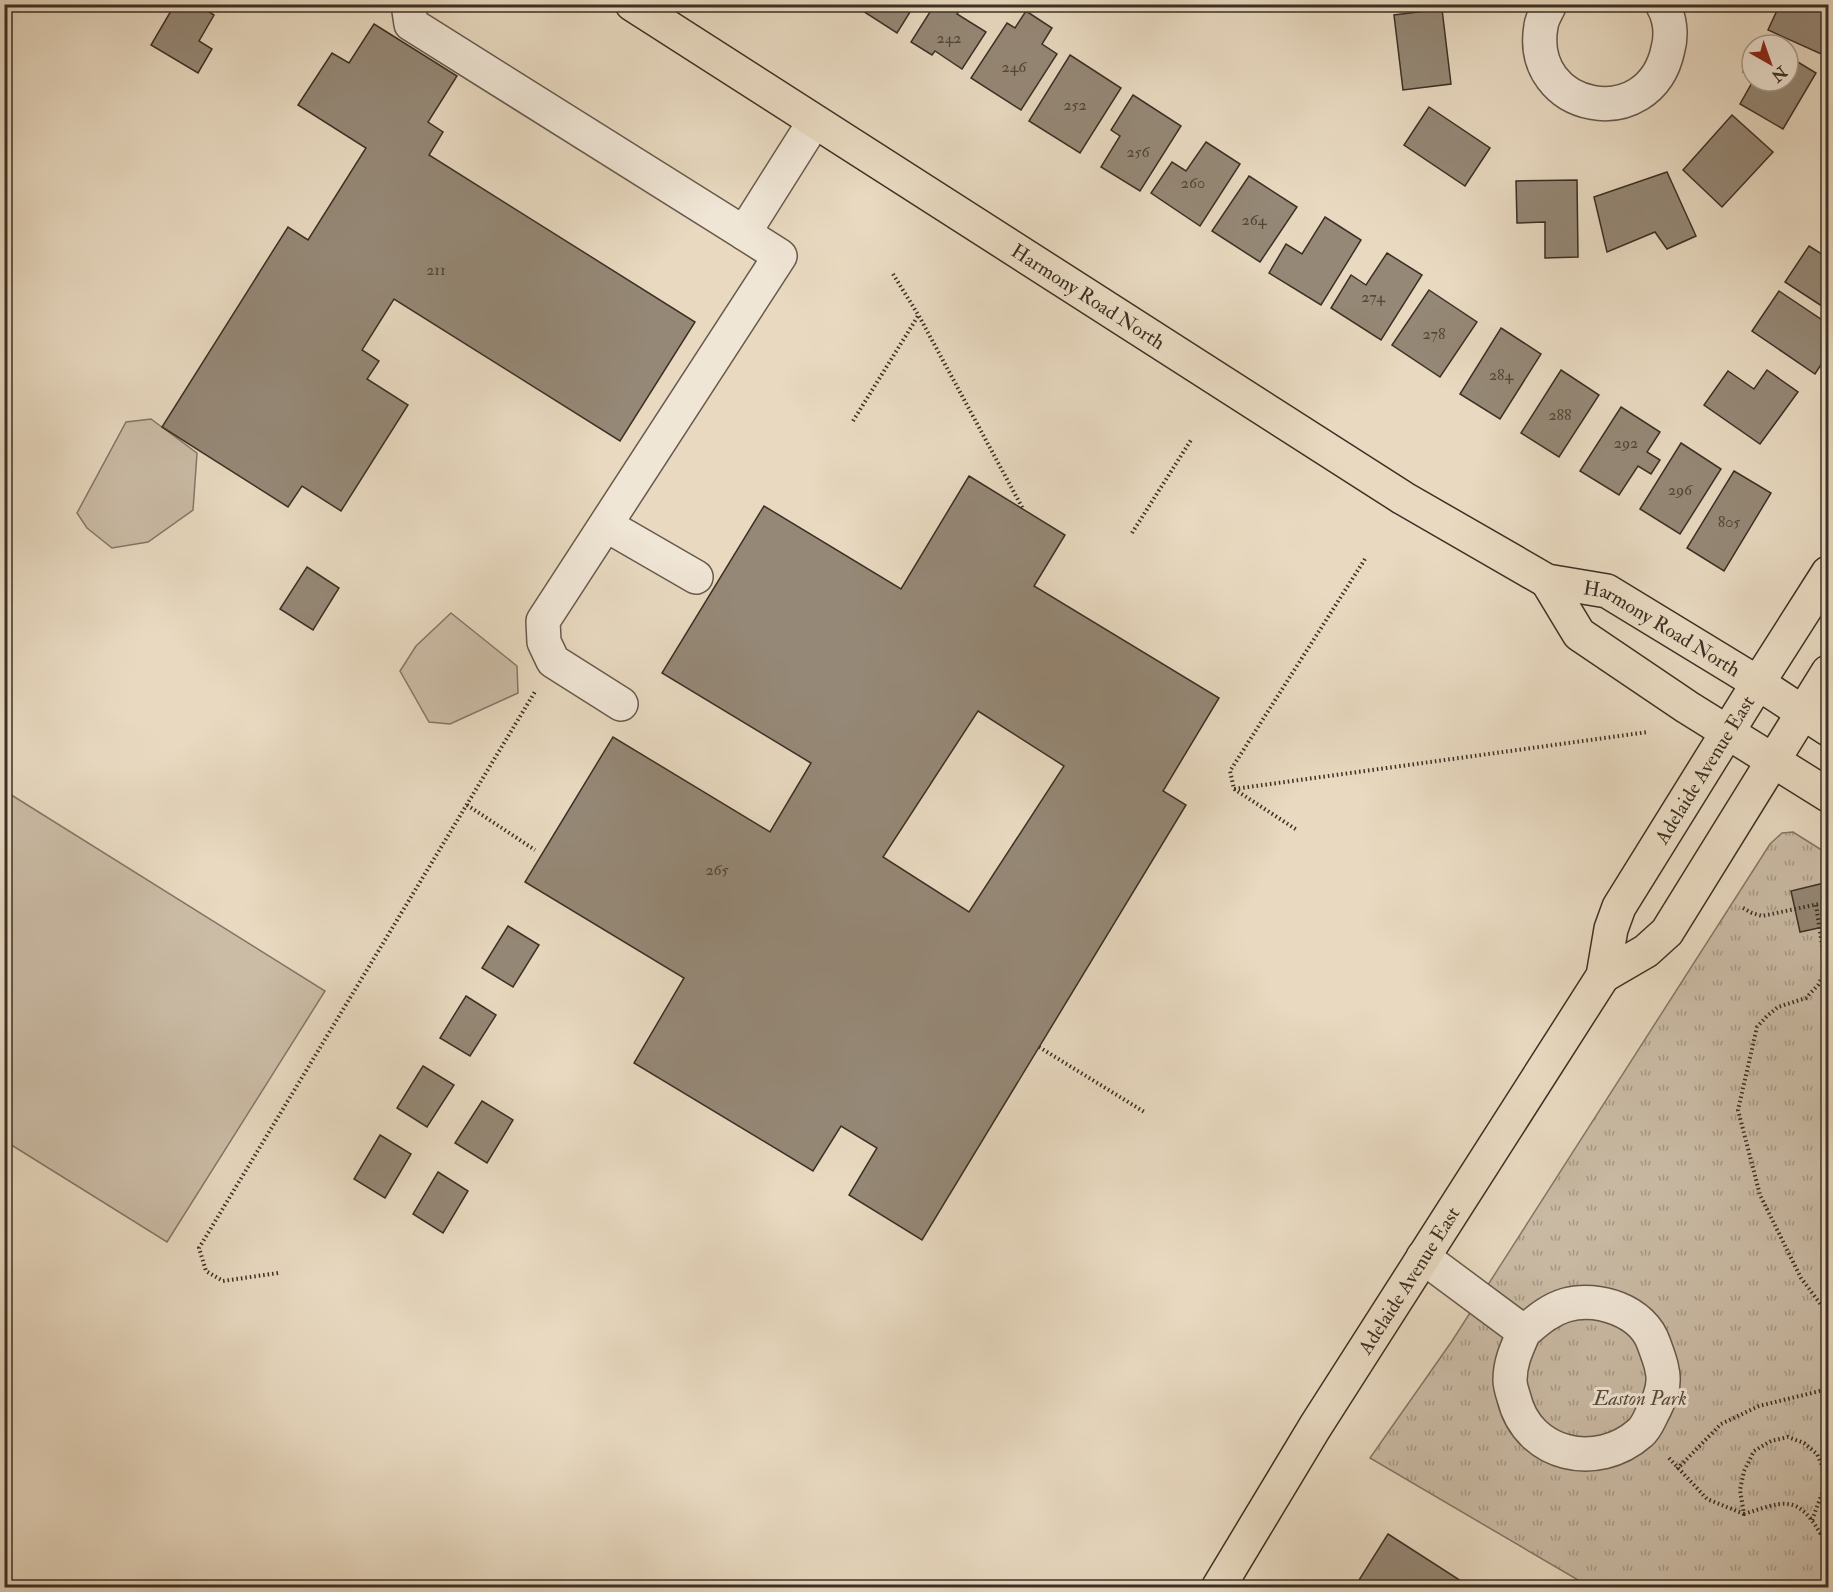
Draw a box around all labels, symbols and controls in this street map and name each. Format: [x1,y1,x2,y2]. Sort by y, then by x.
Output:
house number: 242 [937,28,961,48]
north arrow [1740,33,1800,93]
house number: 246 [1002,57,1027,77]
text: N [1767,61,1792,86]
house number: 252 [1063,95,1087,115]
house number: 256 [1126,142,1150,162]
house number: 260 [1181,173,1205,193]
house number: 264 [1242,210,1268,230]
street label: Harmony Road North [1006,238,1170,356]
house number: 211 [426,260,446,280]
house number: 274 [1361,287,1386,307]
house number: 278 [1423,324,1446,344]
house number: 284 [1489,365,1514,385]
house number: 288 [1548,405,1572,425]
house number: 292 [1614,433,1638,453]
house number: 296 [1668,480,1693,500]
house number: 805 [1718,512,1740,532]
street label: Harmony Road North [1582,575,1745,683]
street label: Adelaide Avenue East [1649,690,1760,849]
house number: 265 [705,860,729,880]
street label: Adelaide Avenue East [1352,1202,1466,1360]
park label: Easton Park [1591,1386,1687,1411]

